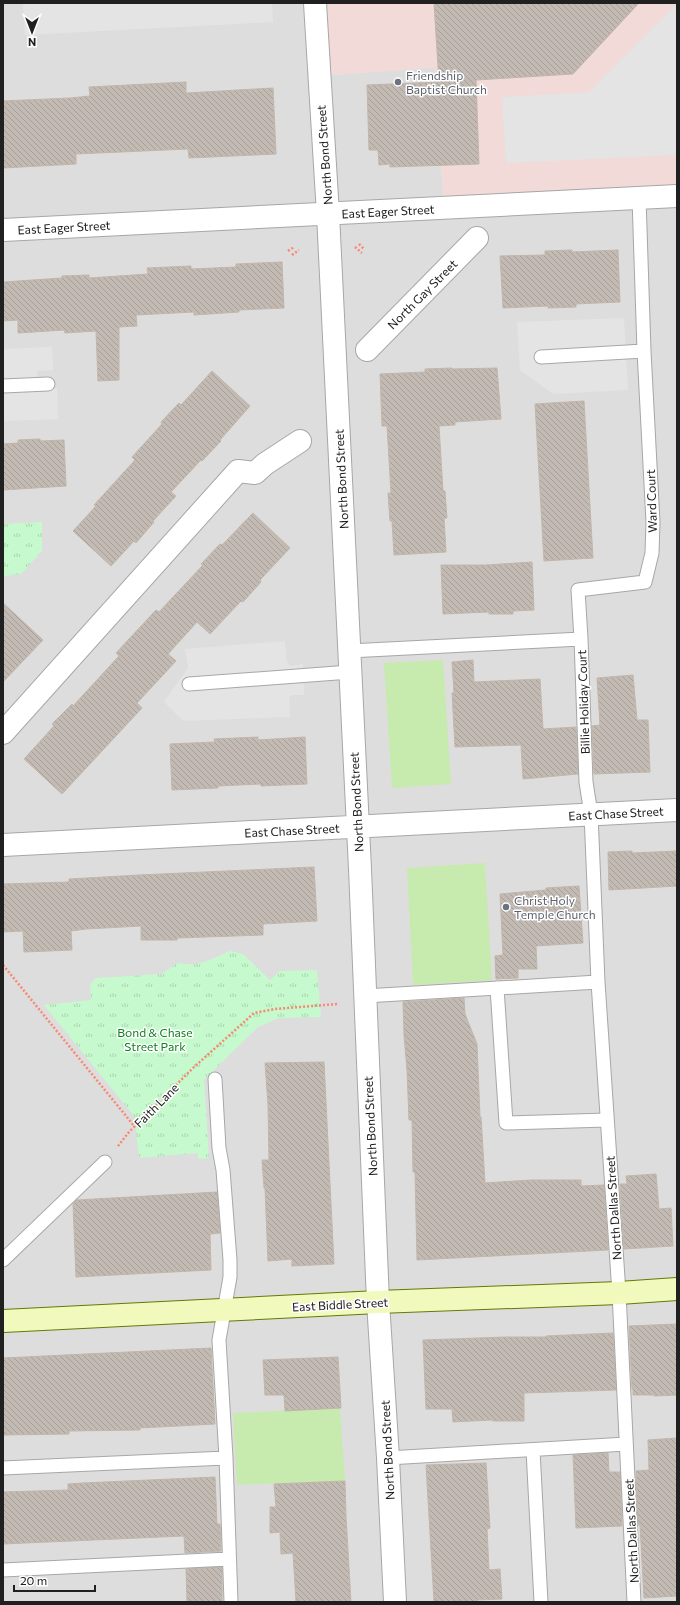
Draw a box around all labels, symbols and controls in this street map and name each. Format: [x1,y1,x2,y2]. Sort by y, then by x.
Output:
north arrow [12,12,52,52]
text: N [28,36,36,49]
place label: Friendship Baptist Church [406,68,487,96]
marker: Friendship Baptist Church [393,77,403,87]
street label: North Bond Street [314,105,334,205]
street label: East Eager Street [341,202,435,220]
street label: East Eager Street [17,218,111,236]
street label: North Gay Street [384,256,460,332]
street label: North Bond Street [331,429,351,529]
street label: Ward Court [643,469,659,533]
street label: Billie Holiday Court [574,650,592,754]
street label: North Bond Street [346,752,366,852]
street label: East Chase Street [568,804,664,822]
street label: East Chase Street [244,821,340,839]
place label: Christ Holy Temple Church [514,893,596,921]
marker: Christ Holy Temple Church [501,902,511,912]
park label: Bond & Chase Street Park [117,1025,193,1053]
street label: North Bond Street [360,1076,380,1176]
street label: Faith Lane [131,1080,181,1130]
street label: North Dallas Street [602,1155,624,1261]
street label: East Biddle Street [292,1294,389,1314]
street label: North Bond Street [377,1400,397,1500]
street label: North Dallas Street [621,1478,641,1583]
scale bar [14,1567,95,1593]
text: 20 m [20,1573,47,1587]

